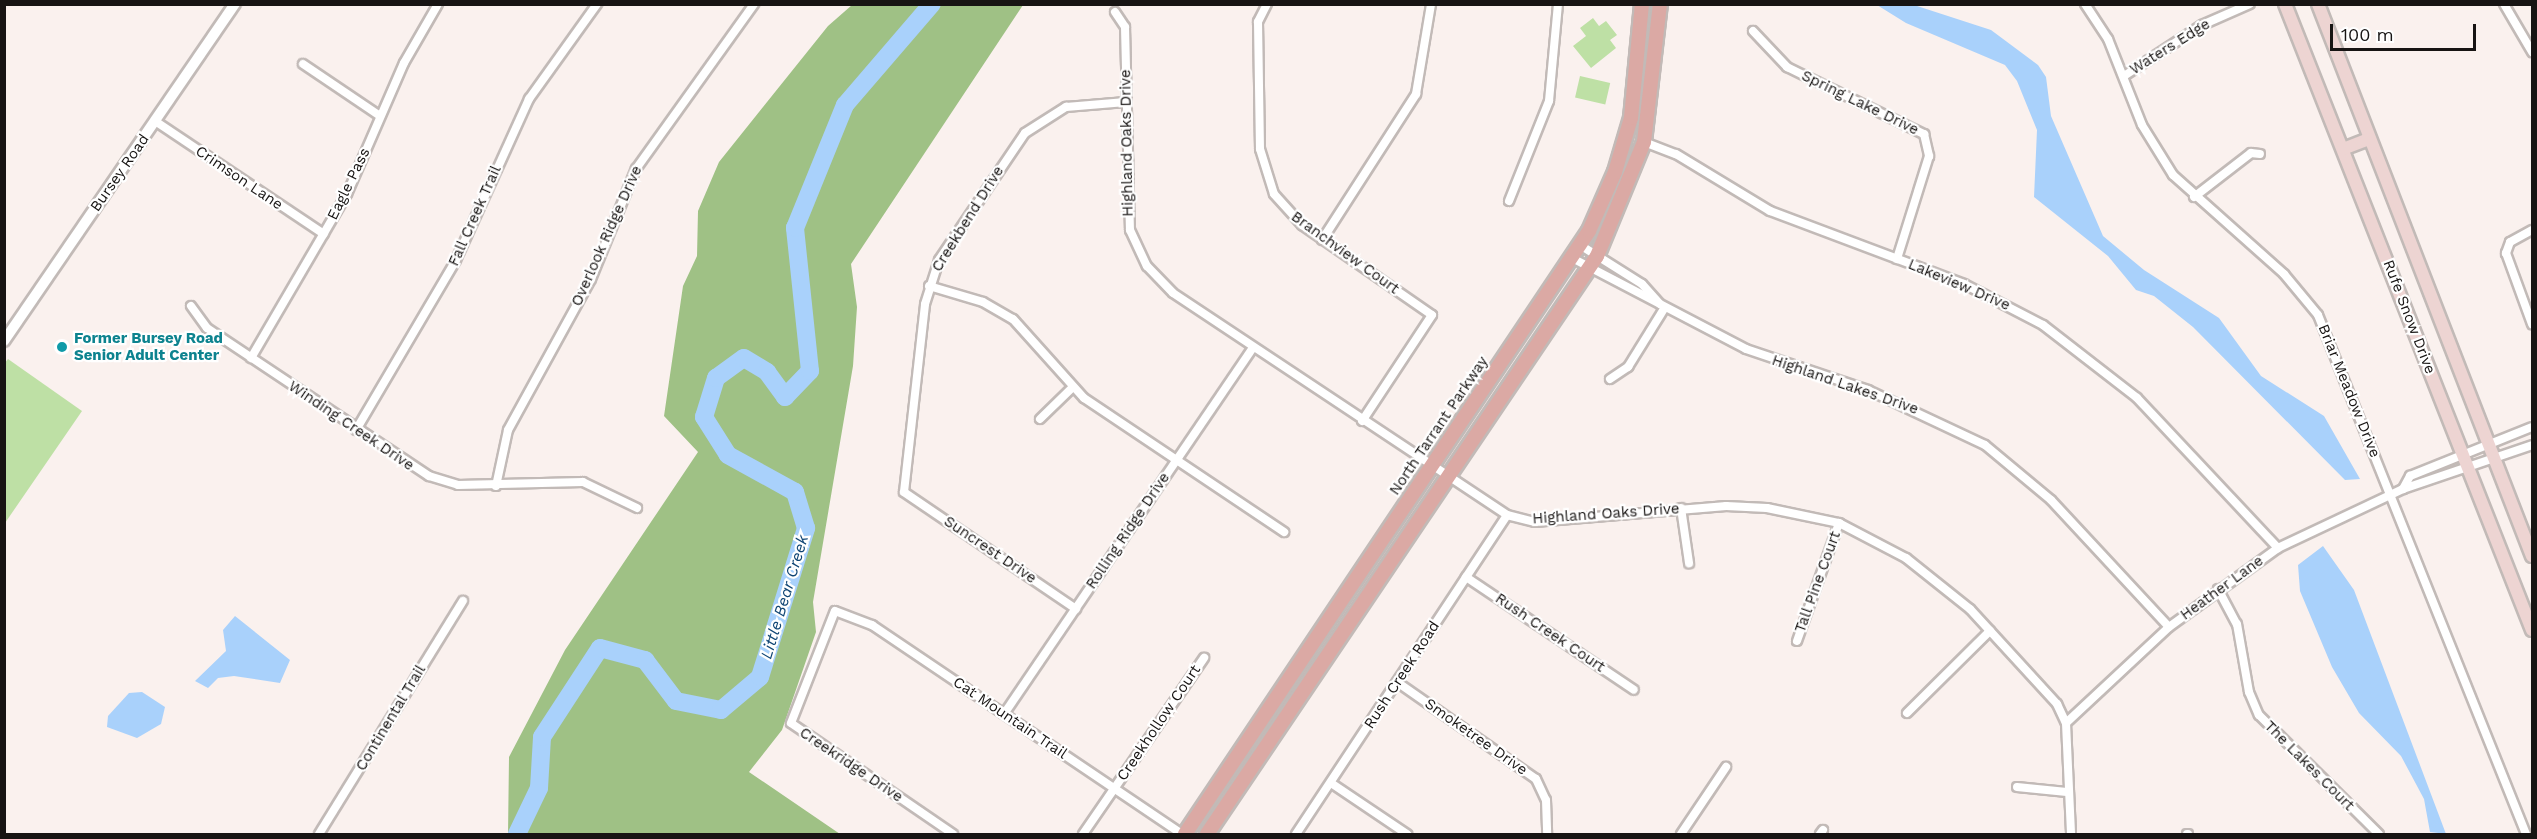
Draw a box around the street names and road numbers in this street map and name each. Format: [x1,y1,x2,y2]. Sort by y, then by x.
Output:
street label: Waters Edge [2127,15,2213,79]
street label: Spring Lake Drive [1798,67,1922,139]
street label: Highland Oaks Drive [1117,69,1137,217]
street label: Bursey Road [87,131,153,215]
street label: Crimson Lane [192,142,286,214]
street label: Eagle Pass [324,145,374,223]
street label: Fall Creek Trail [445,162,505,270]
street label: Overlook Ridge Drive [568,163,646,309]
street label: Creekbend Drive [928,163,1008,275]
street label: Branchview Court [1287,208,1403,298]
street label: Lakeview Drive [1905,255,2013,315]
street label: Rufe Snow Drive [2379,257,2439,377]
street label: Briar Meadow Drive [2314,322,2384,460]
street label: Highland Lakes Drive [1769,351,1921,419]
street label: North Tarrant Parkway [1386,353,1492,499]
street label: Winding Creek Drive [285,377,417,475]
street label: Rolling Ridge Drive [1082,469,1174,593]
street label: Highland Oaks Drive [1532,500,1680,528]
street label: Suncrest Drive [940,512,1040,588]
street label: Tall Pine Court [1791,529,1845,635]
street label: Heather Lane [2177,552,2267,624]
street label: Rush Creek Court [1492,589,1608,677]
street label: Rush Creek Road [1360,618,1444,732]
street label: Continental Trail [352,661,430,775]
street label: Creekhollow Court [1113,661,1205,785]
street label: Cat Mountain Trail [949,673,1071,763]
street label: Smoketree Drive [1421,695,1531,779]
street label: The Lakes Court [2260,717,2358,815]
street label: Creekridge Drive [796,724,906,806]

